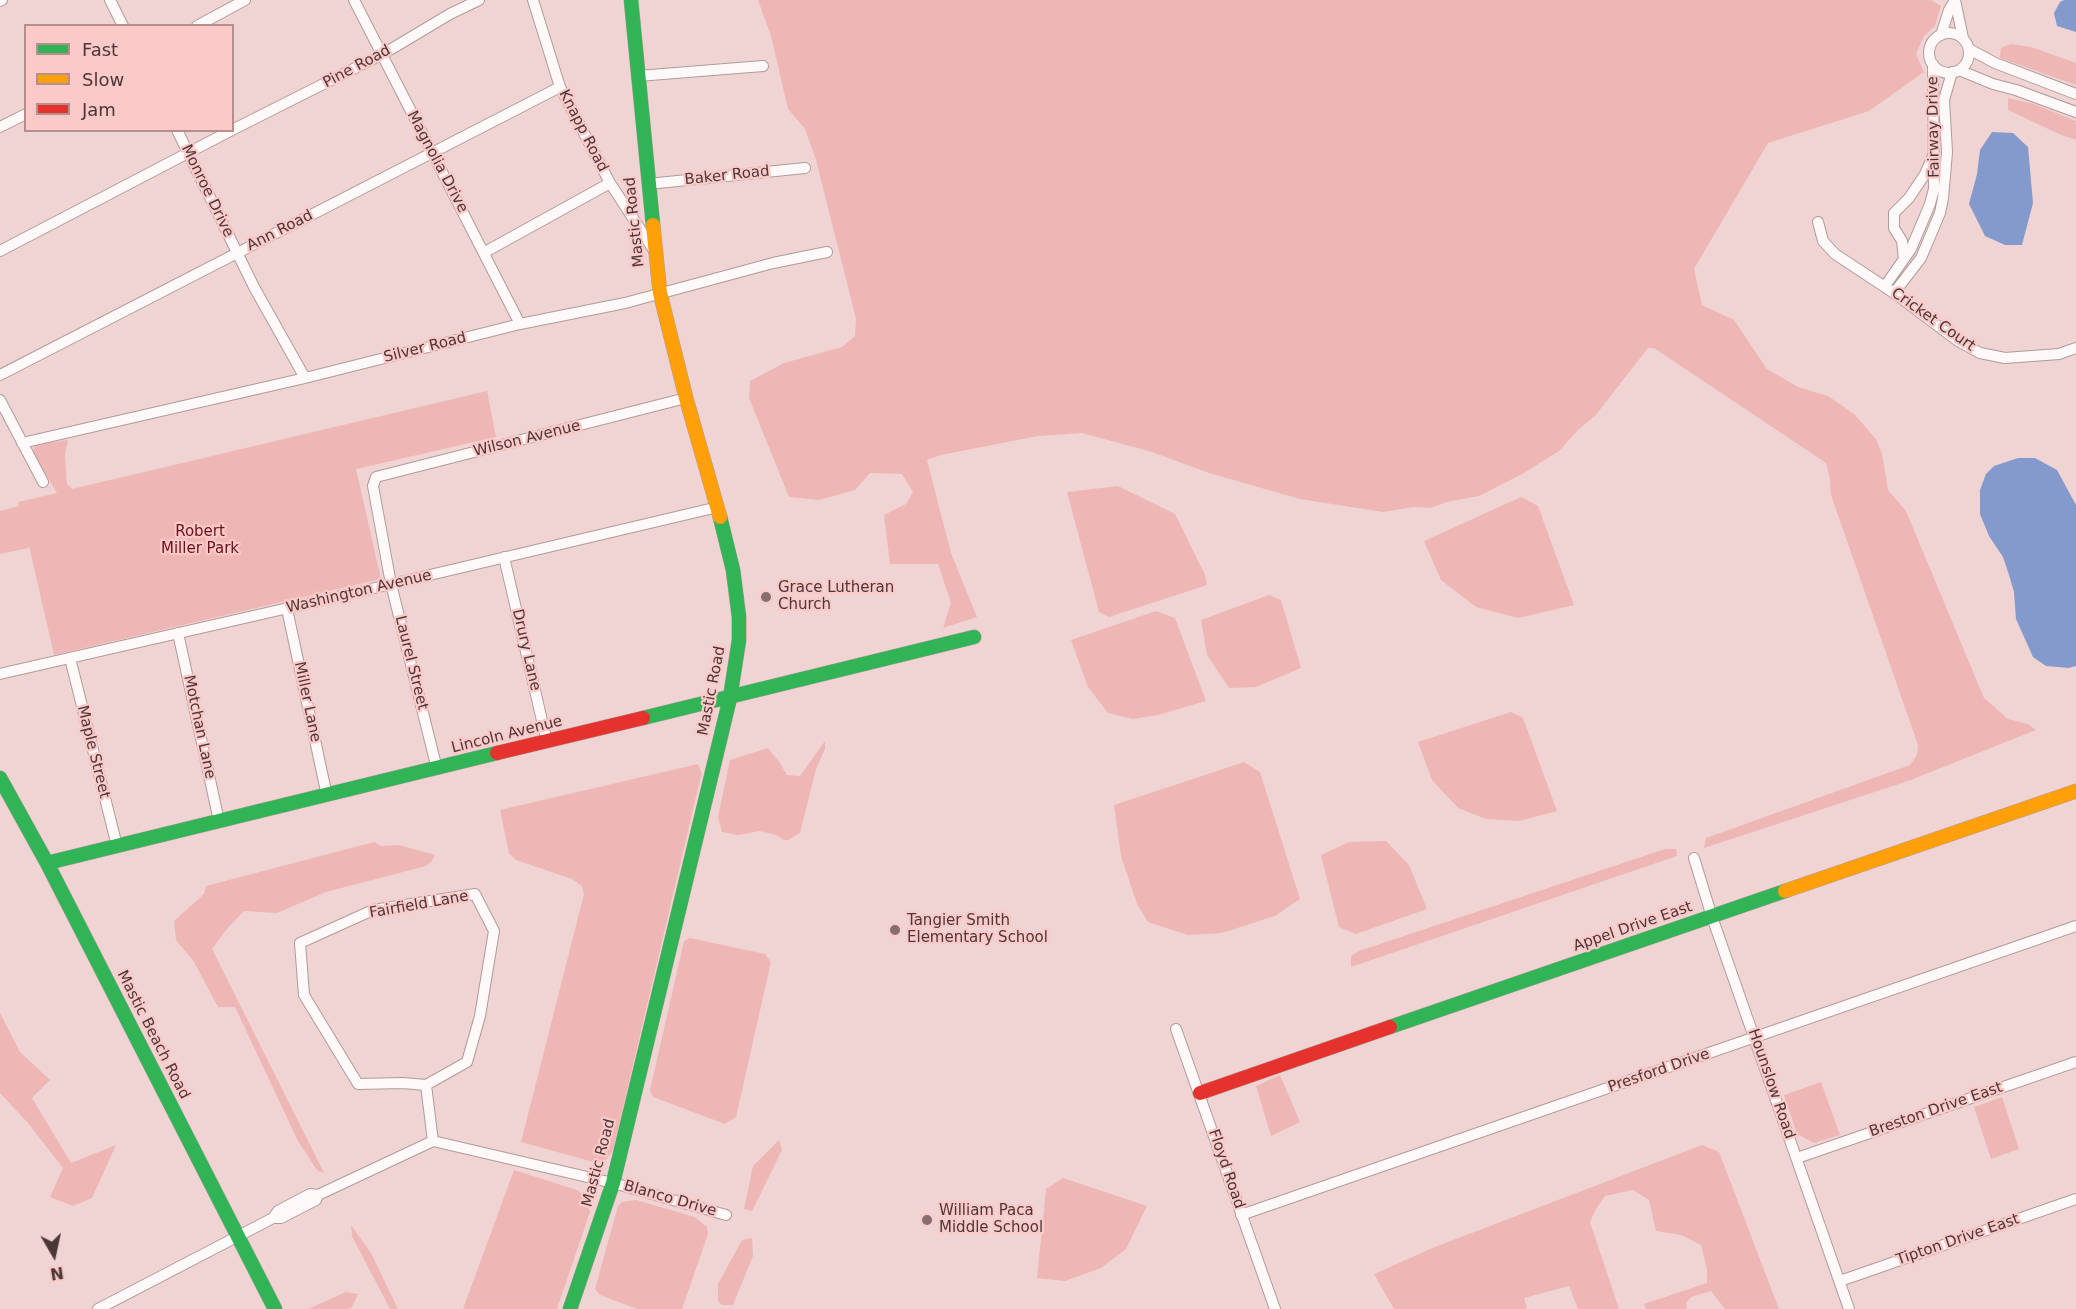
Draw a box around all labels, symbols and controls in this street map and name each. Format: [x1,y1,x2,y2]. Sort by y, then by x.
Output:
legend [24,24,234,132]
text: Fast [82,39,118,60]
street label: Pine Road [320,42,394,92]
text: Slow [82,69,124,90]
street label: Fairway Drive [1924,76,1944,178]
street label: Knapp Road [555,87,611,175]
text: Jam [82,99,116,120]
street label: Magnolia Drive [403,108,471,216]
street label: Monroe Drive [177,142,237,240]
street label: Baker Road [684,163,770,189]
street label: Mastic Road [621,176,649,268]
street label: Ann Road [244,207,316,255]
street label: Cricket Court [1888,284,1978,356]
street label: Silver Road [382,329,468,367]
street label: Wilson Avenue [472,417,582,461]
park label: Robert Miller Park [161,523,239,558]
street label: Washington Avenue [285,567,433,617]
place label: Grace Lutheran Church [778,579,894,614]
marker: Grace Lutheran Church [759,590,773,604]
street label: Drury Lane [508,607,544,693]
street label: Laurel Street [391,614,431,712]
street label: Mastic Road [695,645,729,737]
street label: Miller Lane [290,660,324,744]
street label: Motchan Lane [179,674,219,780]
street label: Maple Street [73,704,113,800]
street label: Lincoln Avenue [450,713,564,757]
street label: Fairfield Lane [368,887,470,923]
street label: Appel Drive East [1571,898,1695,956]
place label: Tangier Smith Elementary School [907,912,1048,947]
marker: Tangier Smith Elementary School [888,923,902,937]
street label: Mastic Beach Road [113,968,193,1102]
street label: Hounslow Road [1744,1027,1798,1141]
street label: Presford Drive [1606,1045,1712,1097]
street label: Breston Drive East [1867,1079,2005,1141]
street label: Mastic Road [579,1117,619,1209]
street label: Floyd Road [1204,1127,1248,1211]
street label: Blanco Drive [622,1177,718,1221]
place label: William Paca Middle School [939,1202,1043,1237]
street label: Tipton Drive East [1894,1211,2022,1269]
marker: William Paca Middle School [920,1213,934,1227]
north arrow [24,1225,84,1285]
text: N [49,1263,65,1284]

